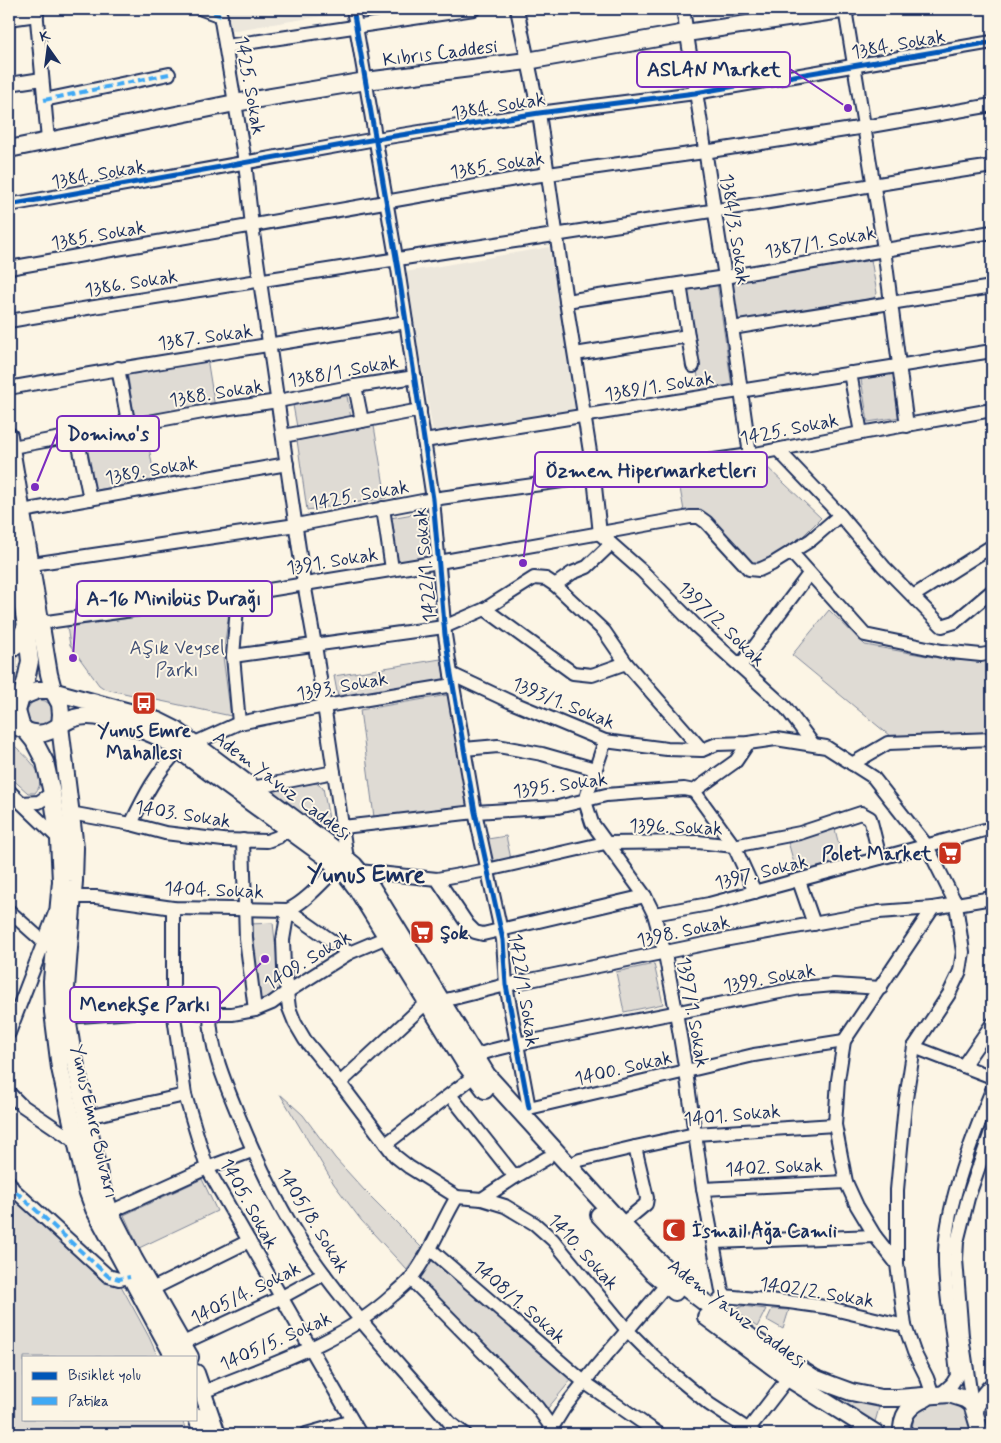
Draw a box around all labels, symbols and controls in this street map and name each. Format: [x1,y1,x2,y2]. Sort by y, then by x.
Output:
north arrow [22,22,72,72]
street label: 1384. Sokak [849,24,947,65]
text: K [38,26,53,46]
street label: 1425. Sokak [229,34,271,137]
street label: Kıbrıs Caddesi [381,34,499,73]
callout: ASLAN Market [637,52,790,87]
text: ASLAN Market [647,57,782,84]
street label: 1384. Sokak [449,87,547,126]
street label: 1385. Sokak [448,146,546,185]
street label: 1384. Sokak [49,154,147,195]
street label: 1384/3. Sokak [713,172,756,286]
street label: 1385. Sokak [49,215,147,256]
street label: 1387/1. Sokak [763,220,878,265]
street label: 1386. Sokak [83,264,179,303]
street label: 1387. Sokak [156,318,254,357]
street label: 1388/1 .Sokak [286,349,400,393]
street label: 1389/1. Sokak [603,366,716,407]
street label: 1388. Sokak [168,374,265,413]
street label: 1425. Sokak [738,408,841,451]
callout: Domino's [57,416,159,451]
text: Domino's [67,421,149,448]
street label: 1389. Sokak [103,450,199,491]
callout: Özmen Hipermarketleri [535,452,767,487]
text: Özmen Hipermarketleri [546,458,757,485]
street label: 1425. Sokak [308,474,411,516]
street label: 1422/1. Sokak [408,507,443,623]
street label: 1391. Sokak [285,542,380,581]
street label: 1397/2. Sokak [672,576,770,672]
callout: A-16 Minibüs Durağı [77,581,272,616]
text: A-16 Minibüs Durağı [86,586,262,613]
park label: Aşık Veysel Parkı [129,636,225,683]
street label: 1393. Sokak [295,666,390,707]
street label: 1393/1. Sokak [508,671,619,735]
bus stop icon: Yunus Emre Mahallesi [131,690,157,716]
place label: Yunus Emre Mahallesi [97,719,191,766]
street label: Adem Yavuz Caddesi [207,726,357,847]
street label: 1395. Sokak [511,766,609,804]
street label: 1403. Sokak [133,795,233,834]
street label: 1396. Sokak [629,813,723,842]
supermarket icon: Polet Market [937,840,963,866]
place label: Polet Market [822,842,933,867]
street label: 1397. Sokak [712,849,811,896]
district label: Yunus Emre [307,860,425,891]
street label: 1404. Sokak [164,876,264,905]
street label: 1398. Sokak [635,909,732,954]
supermarket icon: Şok [409,919,435,945]
place label: Şok [440,921,469,946]
street label: 1409. Sokak [259,924,356,996]
street label: 1422/1. Sokak [502,932,545,1049]
street label: 1397/1. Sokak [670,955,715,1070]
street label: 1399. Sokak [721,958,817,999]
callout: Menekşe Parkı [70,987,220,1022]
text: Menekşe Parkı [80,992,210,1019]
street label: Yunus Emre Bulvarı [64,1042,123,1201]
street label: 1400. Sokak [572,1045,674,1092]
street label: 1401. Sokak [683,1099,782,1132]
street label: 1402. Sokak [725,1152,824,1183]
street label: 1405. Sokak [214,1154,284,1254]
street label: 1405/8. Sokak [271,1164,355,1278]
street label: 1410. Sokak [542,1208,624,1296]
mosque icon: İsmail Ağa Camii [661,1217,687,1243]
place label: İsmail Ağa Camii [692,1219,837,1245]
street label: Adem Yavuz Caddesi [662,1254,812,1375]
street label: 1408/1. Sokak [467,1255,571,1350]
street label: 1405/4. Sokak [187,1256,305,1331]
street label: 1402/2. Sokak [758,1271,876,1314]
street label: 1405/5. Sokak [216,1306,335,1377]
legend [22,1356,198,1420]
text: Bisiklet yolu [68,1366,141,1386]
text: Patika [68,1392,109,1412]

